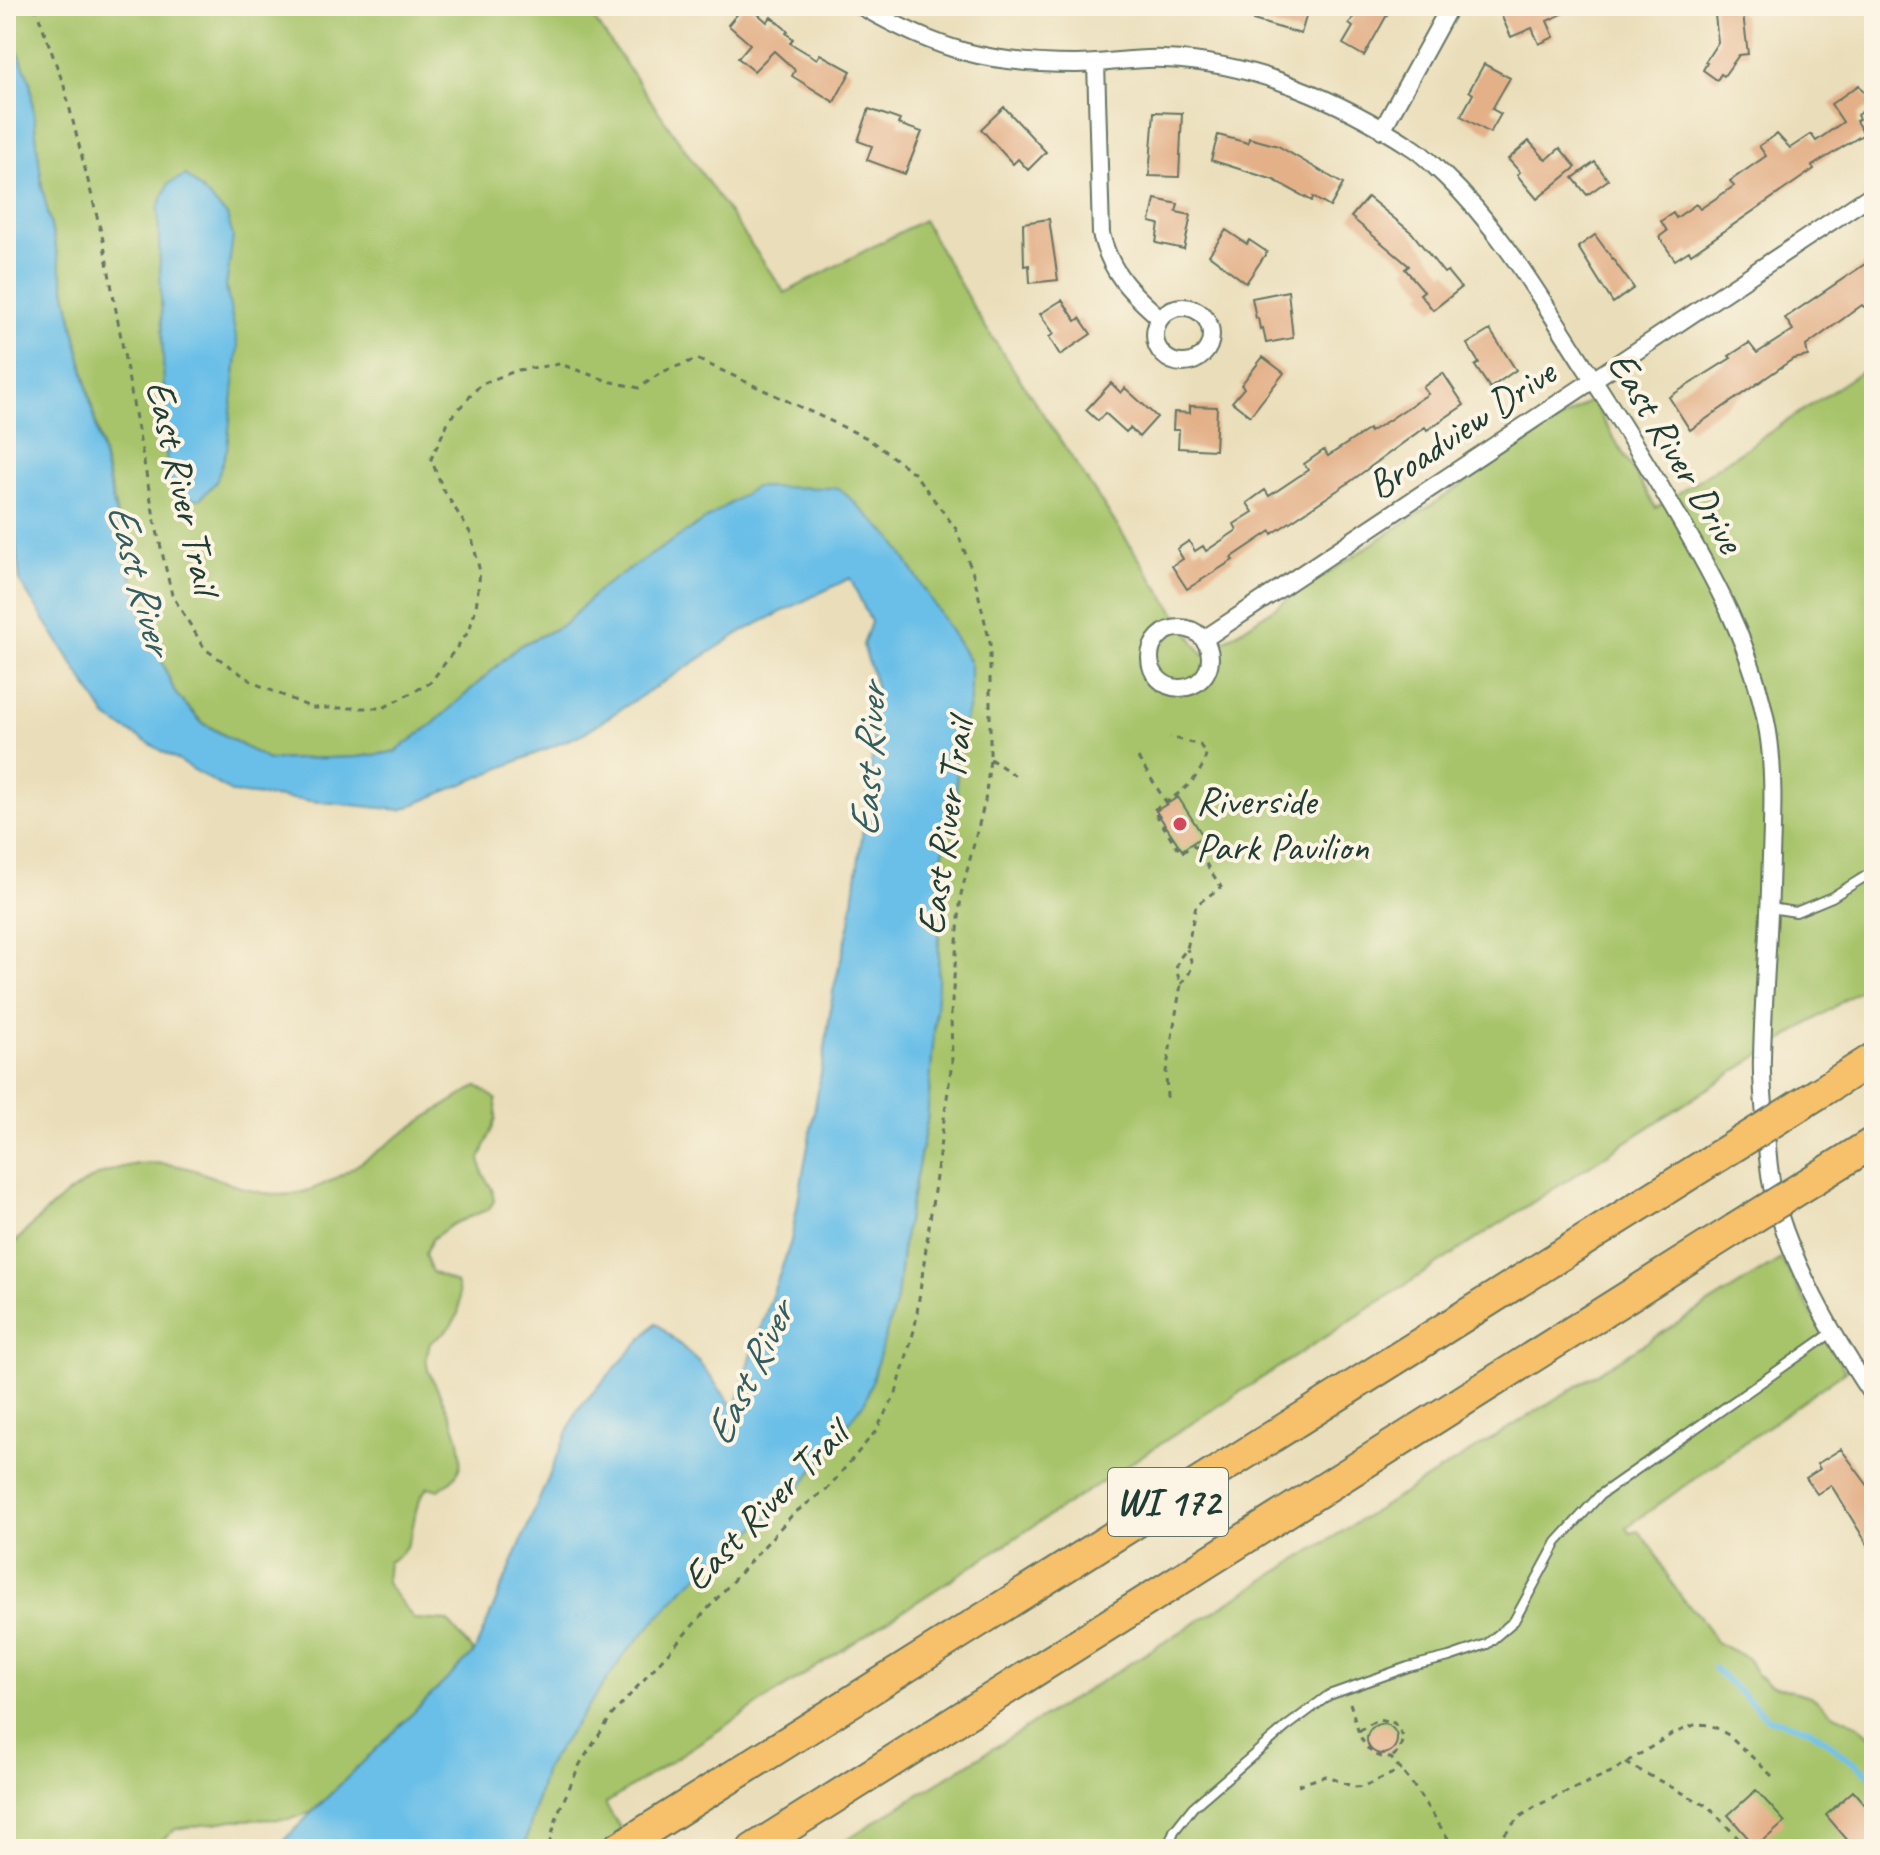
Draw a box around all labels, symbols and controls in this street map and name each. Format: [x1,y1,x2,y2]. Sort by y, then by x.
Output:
street label: East River Drive [1596,342,1757,564]
street label: Broadview Drive [1357,346,1567,510]
street label: East River Trail [135,376,231,598]
water label: East River [96,498,184,658]
water label: East River [838,676,899,838]
street label: East River Trail [905,710,986,938]
place label: Riverside Park Pavilion [1196,776,1370,872]
marker: Riverside Park Pavilion [1171,815,1189,833]
water label: East River [692,1287,810,1454]
street label: East River Trail [672,1406,863,1601]
road number: WI 172 [1108,1468,1228,1536]

